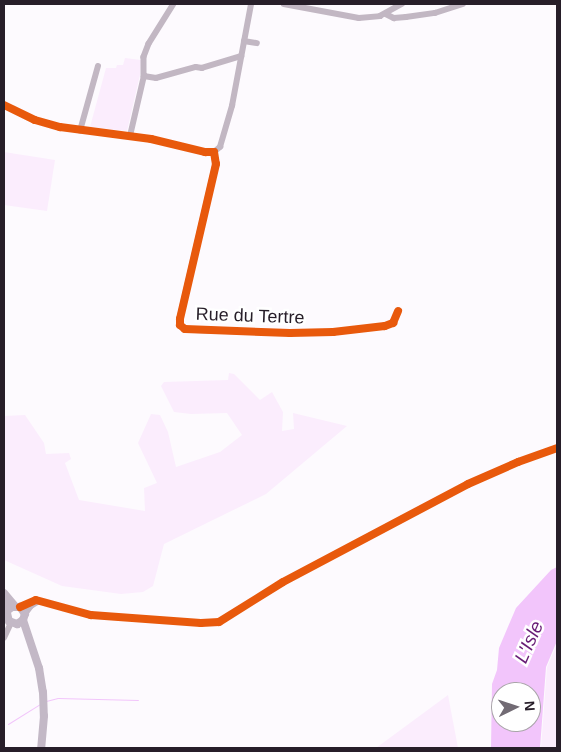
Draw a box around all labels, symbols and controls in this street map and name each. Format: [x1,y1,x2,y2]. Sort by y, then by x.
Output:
street label: Rue du Tertre [195,303,305,329]
water label: L'Isle [510,617,548,667]
north arrow [491,682,541,732]
text: N [522,700,538,712]

